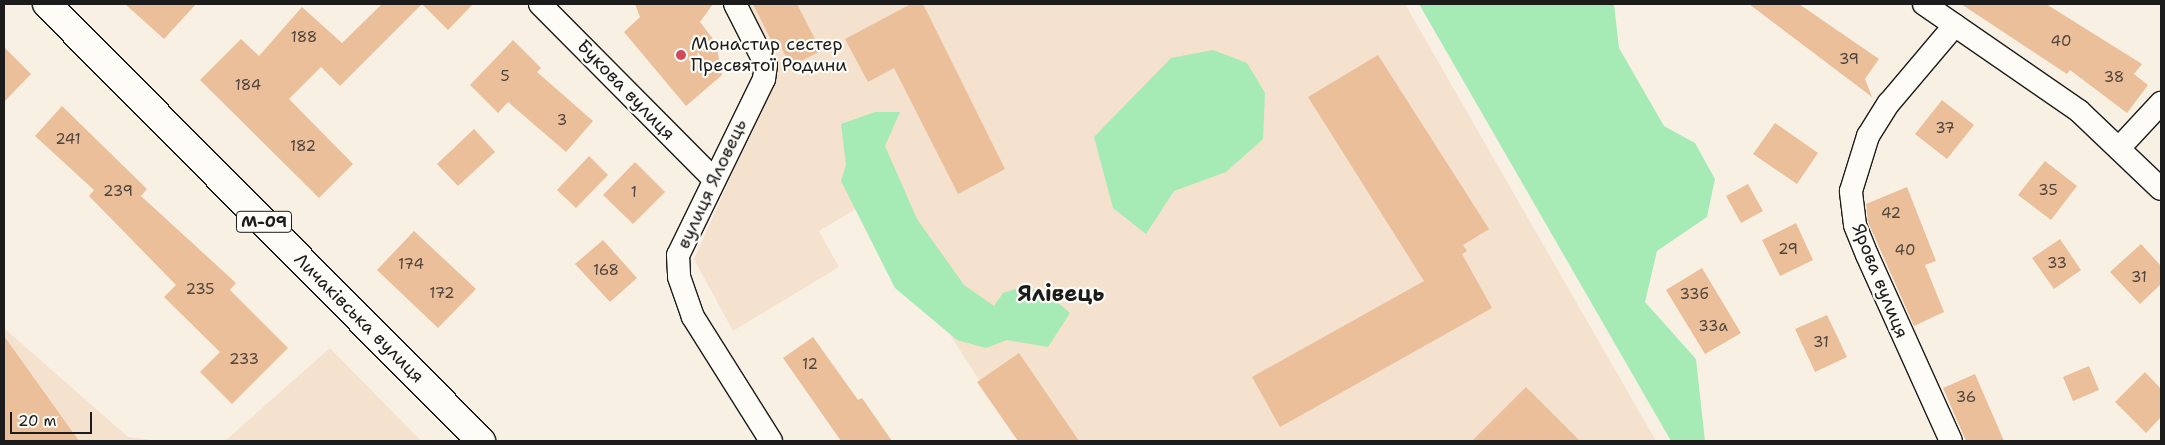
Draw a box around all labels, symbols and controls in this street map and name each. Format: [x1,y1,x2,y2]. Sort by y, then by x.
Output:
house number: 188 [291,29,317,47]
house number: 40 [2051,33,2071,51]
place label: Монастир сестер Пресвятої Родини [691,34,847,76]
street label: Букова вулиця [573,35,679,145]
marker: Монастир сестер Пресвятої Родини [675,49,687,61]
house number: 39 [1839,51,1859,69]
house number: 5 [500,68,510,86]
house number: 38 [2104,69,2124,87]
house number: 184 [235,77,261,95]
house number: 3 [557,112,567,130]
street label: вулиця Яловець [673,116,751,252]
house number: 37 [1935,120,1955,138]
house number: 241 [55,131,81,149]
house number: 182 [290,138,316,156]
house number: 35 [2038,182,2058,200]
house number: 239 [103,183,133,201]
house number: 1 [631,184,637,202]
house number: 42 [1881,205,1901,223]
road number: М-09 [235,208,293,236]
street label: Ярова вулиця [1847,221,1913,341]
house number: 29 [1778,241,1798,259]
house number: 40 [1895,242,1915,260]
street label: Личаківська вулиця [290,249,428,387]
house number: 33 [2047,255,2067,273]
house number: 174 [398,256,424,274]
house number: 168 [593,262,619,280]
house number: 31 [2131,269,2147,287]
house number: 235 [186,281,214,299]
district label: Ялівець [1018,281,1104,307]
house number: 172 [429,285,455,303]
house number: 33б [1679,286,1709,304]
house number: 33а [1698,318,1728,336]
house number: 31 [1813,334,1829,352]
house number: 233 [229,351,259,369]
house number: 12 [802,356,818,374]
house number: 36 [1956,389,1976,407]
scale bar [12,402,95,434]
text: 20 m [18,411,57,431]

